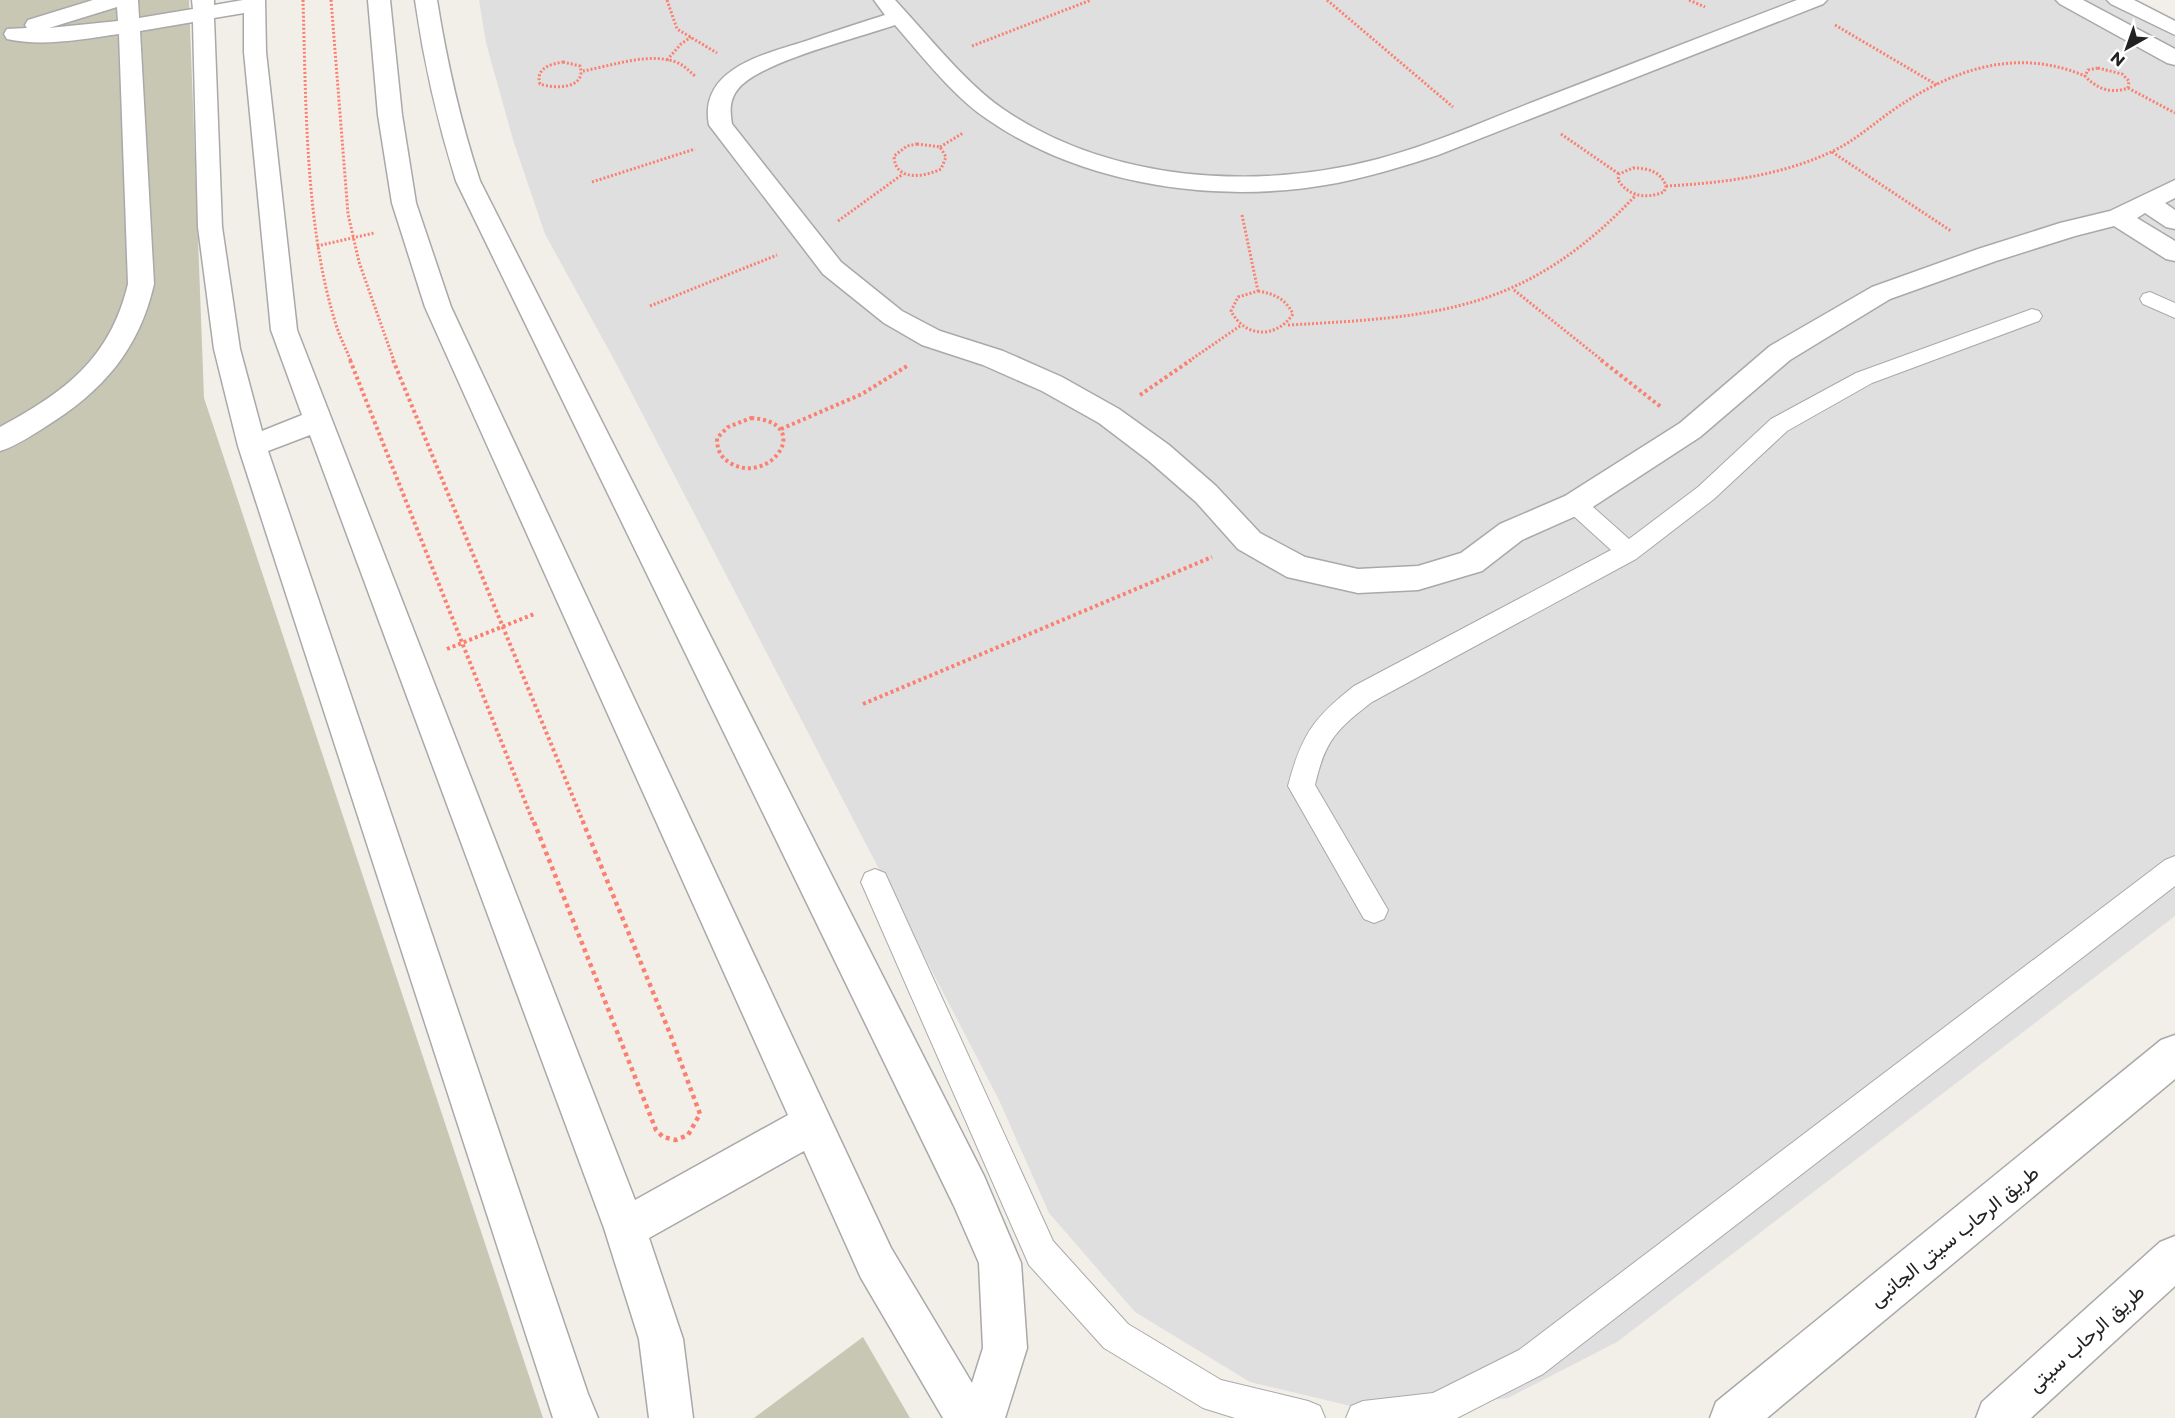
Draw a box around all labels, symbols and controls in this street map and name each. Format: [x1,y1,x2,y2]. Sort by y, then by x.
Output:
north arrow [2097,18,2157,78]
text: N [2107,48,2129,71]
street label: طريق الرحاب سيتى الجانبى [1865,1160,2044,1312]
street label: طريق الرحاب سيتى [2023,1279,2150,1397]

